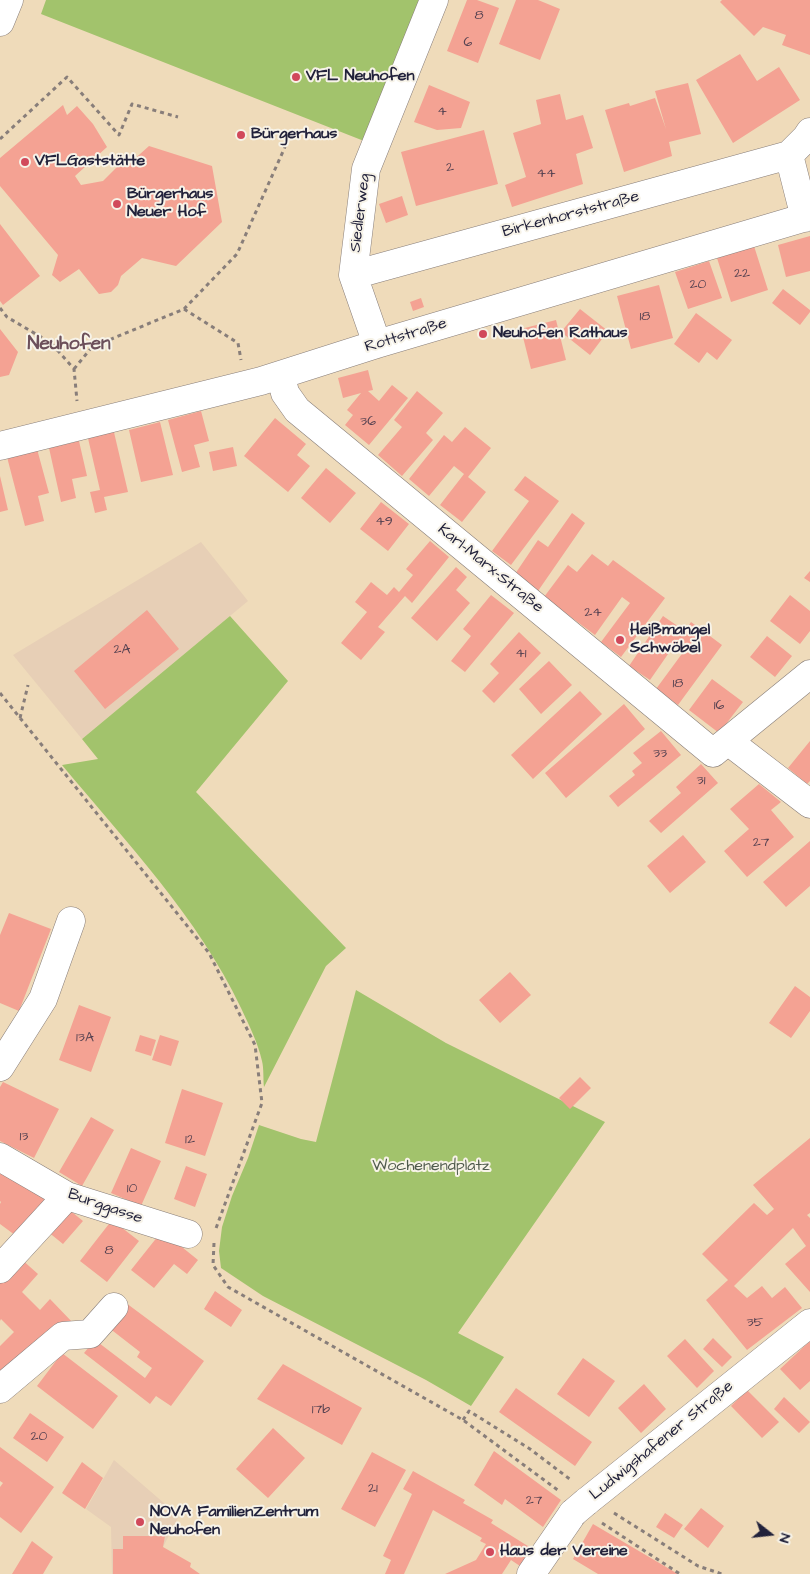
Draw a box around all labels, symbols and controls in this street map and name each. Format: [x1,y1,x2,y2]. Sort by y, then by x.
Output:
house number: 8 [474,8,484,24]
house number: 6 [464,35,472,51]
place label: VFL Neuhofen [306,67,414,87]
marker: VFL Neuhofen [290,71,302,83]
house number: 4 [437,104,447,120]
place label: Bürgerhaus [251,125,337,145]
marker: Bürgerhaus [235,129,247,141]
place label: VFLGaststätte [35,152,145,172]
marker: VFLGaststätte [19,156,31,168]
house number: 2 [446,160,454,176]
house number: 44 [536,166,556,182]
street label: Siedlerweg [347,172,375,254]
place label: Bürgerhaus Neuer Hof [127,185,213,223]
street label: Birkenhorststraße [500,187,642,243]
marker: Bürgerhaus Neuer Hof [111,198,123,210]
house number: 22 [734,266,750,282]
house number: 20 [690,277,706,293]
house number: 18 [640,309,650,325]
street label: Rottstraße [363,314,449,358]
place label: Neuhofen Rathaus [493,324,628,344]
marker: Neuhofen Rathaus [477,328,489,340]
district label: Neuhofen [28,334,110,356]
house number: 36 [360,414,376,430]
house number: 49 [375,514,393,530]
street label: Karl-Marx-Straße [433,520,547,618]
house number: 24 [584,605,602,621]
place label: Heißmangel Schwöbel [630,621,710,659]
marker: Heißmangel Schwöbel [614,634,626,646]
house number: 2A [114,642,130,658]
house number: 41 [515,646,527,662]
house number: 18 [673,676,683,692]
house number: 16 [714,698,724,714]
house number: 33 [653,746,667,762]
house number: 31 [697,773,705,789]
house number: 27 [753,835,769,851]
house number: 13A [76,1030,94,1046]
house number: 13 [20,1129,28,1145]
house number: 12 [185,1132,195,1148]
park label: Wochenendplatz [372,1157,490,1177]
house number: 10 [127,1181,137,1197]
street label: Burggasse [65,1185,145,1229]
house number: 8 [104,1243,114,1259]
house number: 35 [746,1315,764,1331]
street label: Ludwigshafener Straße [586,1377,738,1505]
house number: 17b [312,1402,330,1418]
house number: 20 [31,1429,47,1445]
house number: 21 [368,1481,378,1497]
house number: 27 [526,1493,542,1509]
place label: NOVA FamilienZentrum Neuhofen [150,1503,318,1541]
north arrow [745,1509,795,1559]
marker: NOVA FamilienZentrum Neuhofen [134,1516,146,1528]
text: N [774,1531,795,1545]
place label: Haus der Vereine [500,1542,628,1562]
marker: Haus der Vereine [484,1546,496,1558]

